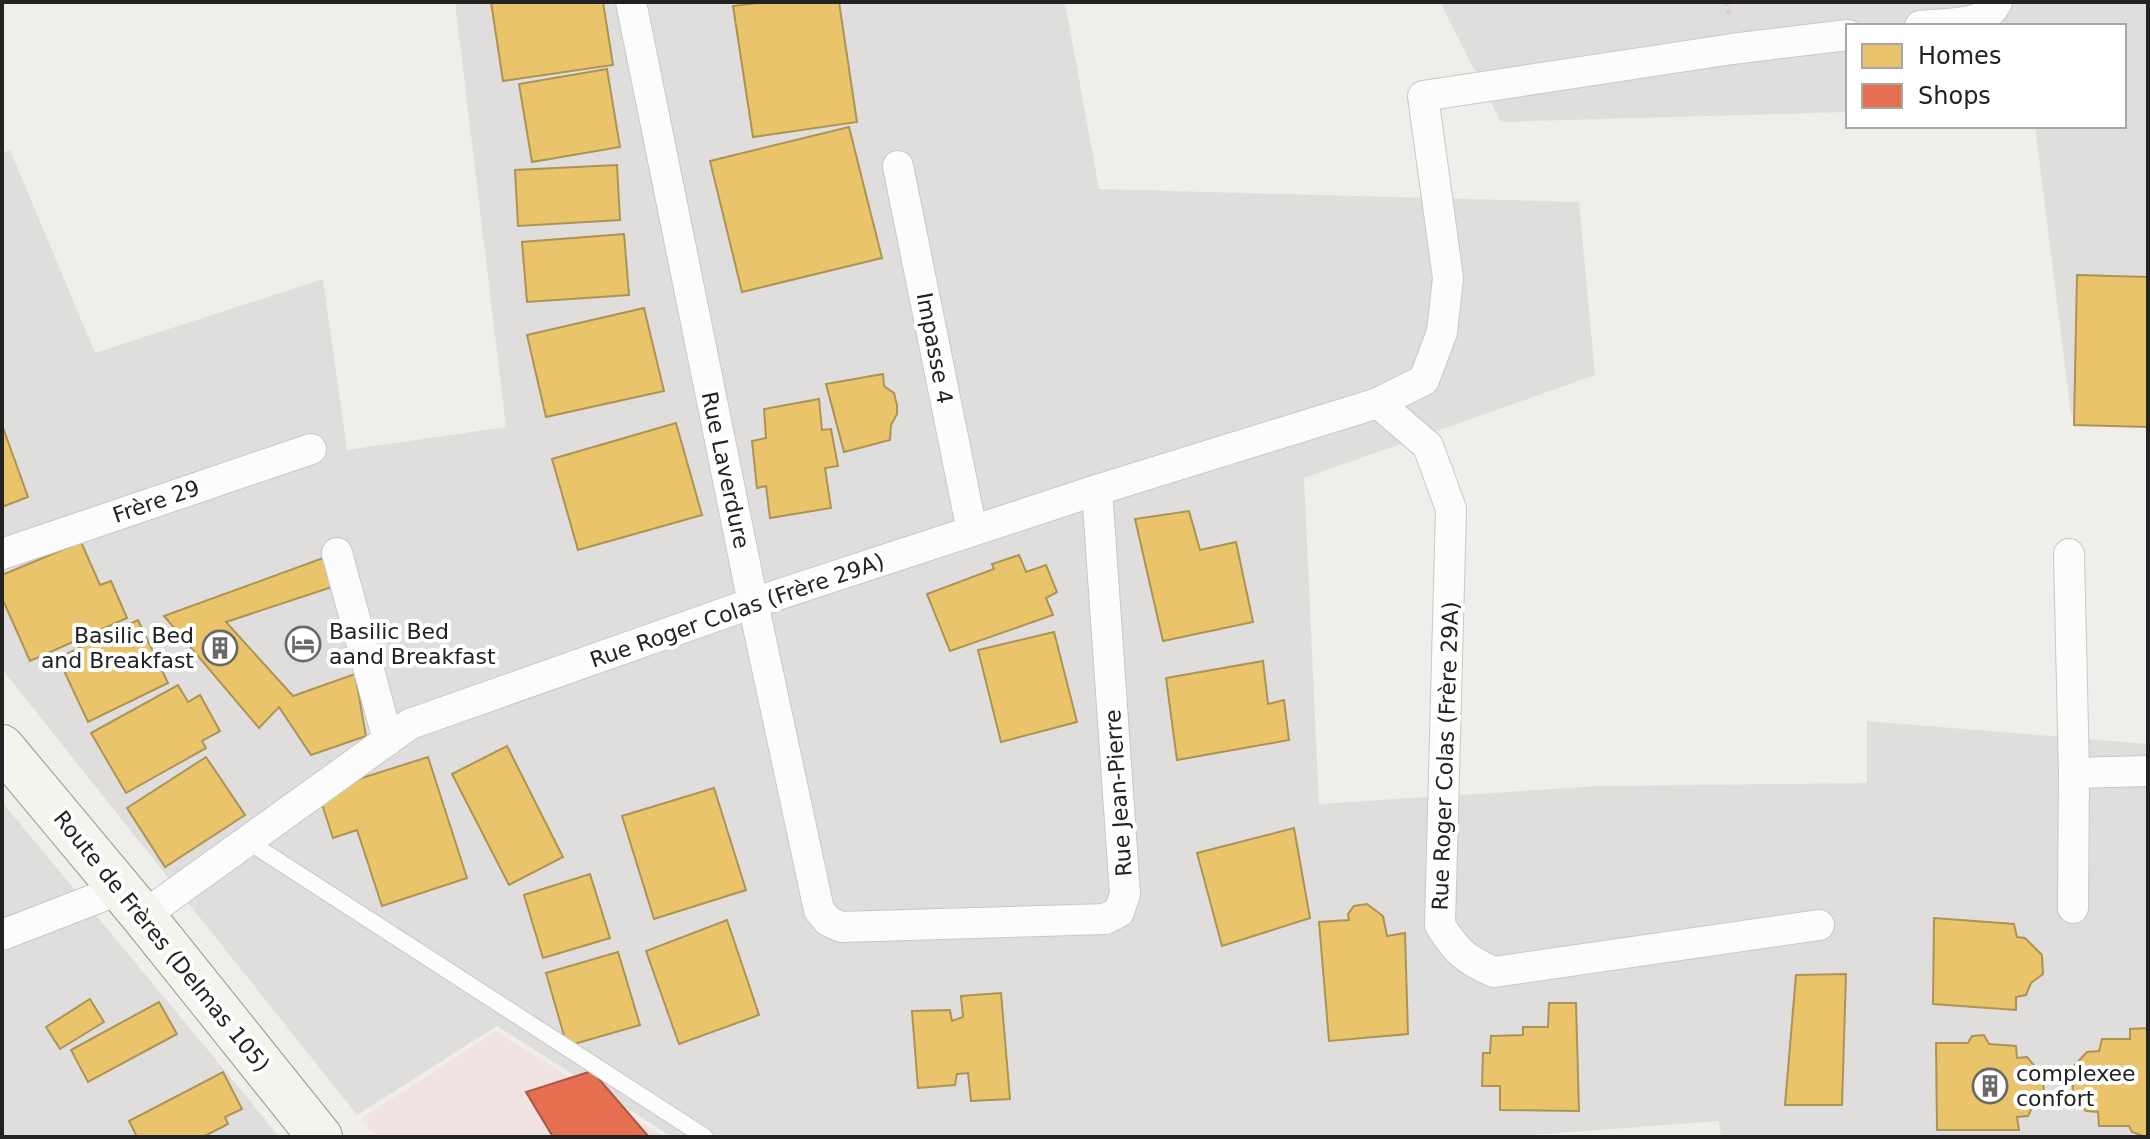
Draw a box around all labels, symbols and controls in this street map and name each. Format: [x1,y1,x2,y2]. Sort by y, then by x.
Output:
legend [1846,24,2126,128]
text: Homes [1918,42,2001,70]
text: Shops [1918,82,1991,110]
street label: Impasse 4 [911,290,958,406]
street label: Rue Laverdure [697,389,754,551]
street label: Frère 29 [109,475,203,528]
street label: Rue Roger Colas (Frère 29A) [587,548,887,673]
street label: Rue Roger Colas (Frère 29A) [1428,601,1463,911]
place label: Basilic Bed aand Breakfast [329,619,496,669]
place label: Basilic Bed and Breakfast [41,623,194,673]
hotel icon: Basilic Bed aand Breakfast [284,625,322,663]
building icon: Basilic Bed and Breakfast [201,629,239,667]
street label: Rue Jean-Pierre [1100,709,1137,877]
street label: Route de Frères (Delmas 105) [49,806,275,1077]
place label: complexee confort [2016,1061,2136,1111]
building icon: complexee confort [1971,1067,2009,1105]

